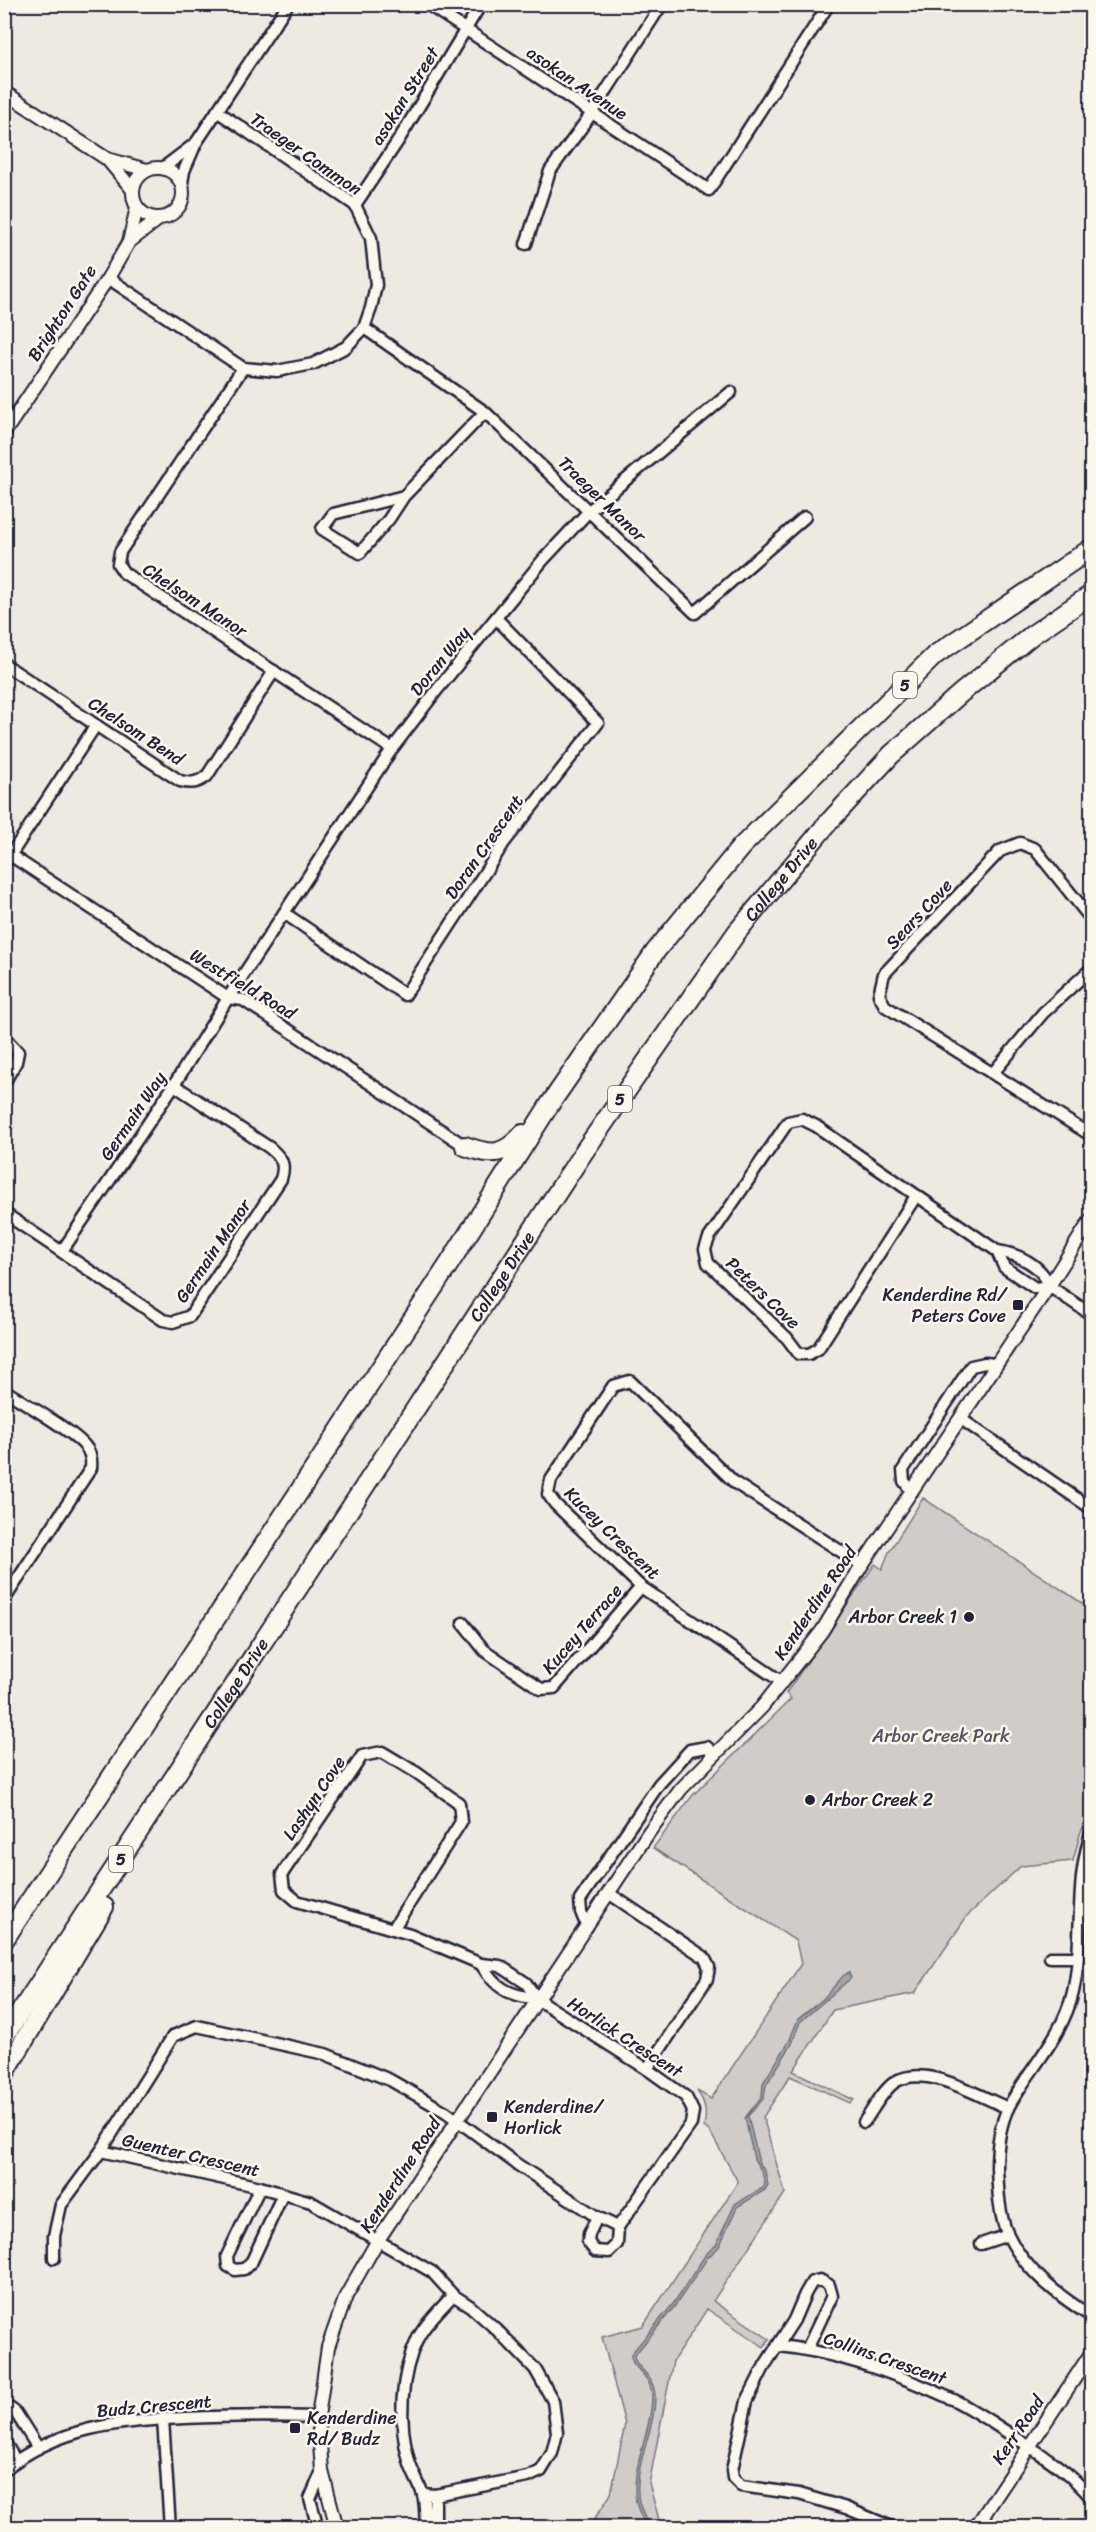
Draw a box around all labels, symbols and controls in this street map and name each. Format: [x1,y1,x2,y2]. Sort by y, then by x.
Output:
street label: asokan Avenue [520,37,635,129]
street label: asokan Street [362,39,449,152]
street label: Traeger Common [243,103,369,205]
street label: Brighton Gate [19,258,105,368]
street label: Traeger Manor [550,448,655,551]
street label: Chelsom Manor [136,554,255,647]
street label: Doran Way [401,618,479,703]
road number: 5 [893,672,917,698]
street label: Chelsom Bend [81,688,192,775]
street label: Doran Crescent [436,788,532,906]
street label: College Drive [736,829,826,929]
street label: Sears Cove [877,871,961,957]
street label: Westfield Road [184,940,304,1029]
street label: Germain Way [91,1064,175,1167]
road number: 5 [608,1086,632,1112]
street label: Germain Manor [166,1191,261,1310]
street label: College Drive [460,1225,544,1329]
street label: Peters Cove [718,1249,808,1337]
place label: Kenderdine Rd/ Peters Cove [883,1279,1008,1332]
marker: Kenderdine Rd/ Peters Cove [1011,1298,1025,1312]
street label: Kucey Crescent [556,1478,668,1588]
street label: Kenderdine Road [765,1538,866,1667]
street label: Kucey Terrace [533,1576,631,1682]
place label: Arbor Creek 1 [847,1601,957,1633]
marker: Arbor Creek 1 [962,1610,976,1624]
street label: College Drive [194,1631,277,1735]
park label: Arbor Creek Park [871,1720,1010,1752]
street label: Lashyn Cove [274,1749,354,1847]
place label: Arbor Creek 2 [821,1784,933,1816]
marker: Arbor Creek 2 [803,1793,817,1807]
road number: 5 [109,1846,133,1872]
street label: Horlick Crescent [561,1988,690,2087]
place label: Kenderdine/ Horlick [504,2091,604,2144]
street label: Kenderdine Road [350,2109,450,2239]
marker: Kenderdine/ Horlick [485,2110,499,2124]
street label: Guenter Crescent [119,2124,263,2186]
street label: Collins Crescent [819,2322,952,2394]
street label: Budz Crescent [95,2385,213,2427]
street label: Kerr Road [983,2387,1054,2471]
place label: Kenderdine Rd/ Budz [307,2402,396,2455]
marker: Kenderdine Rd/ Budz [288,2421,302,2435]

